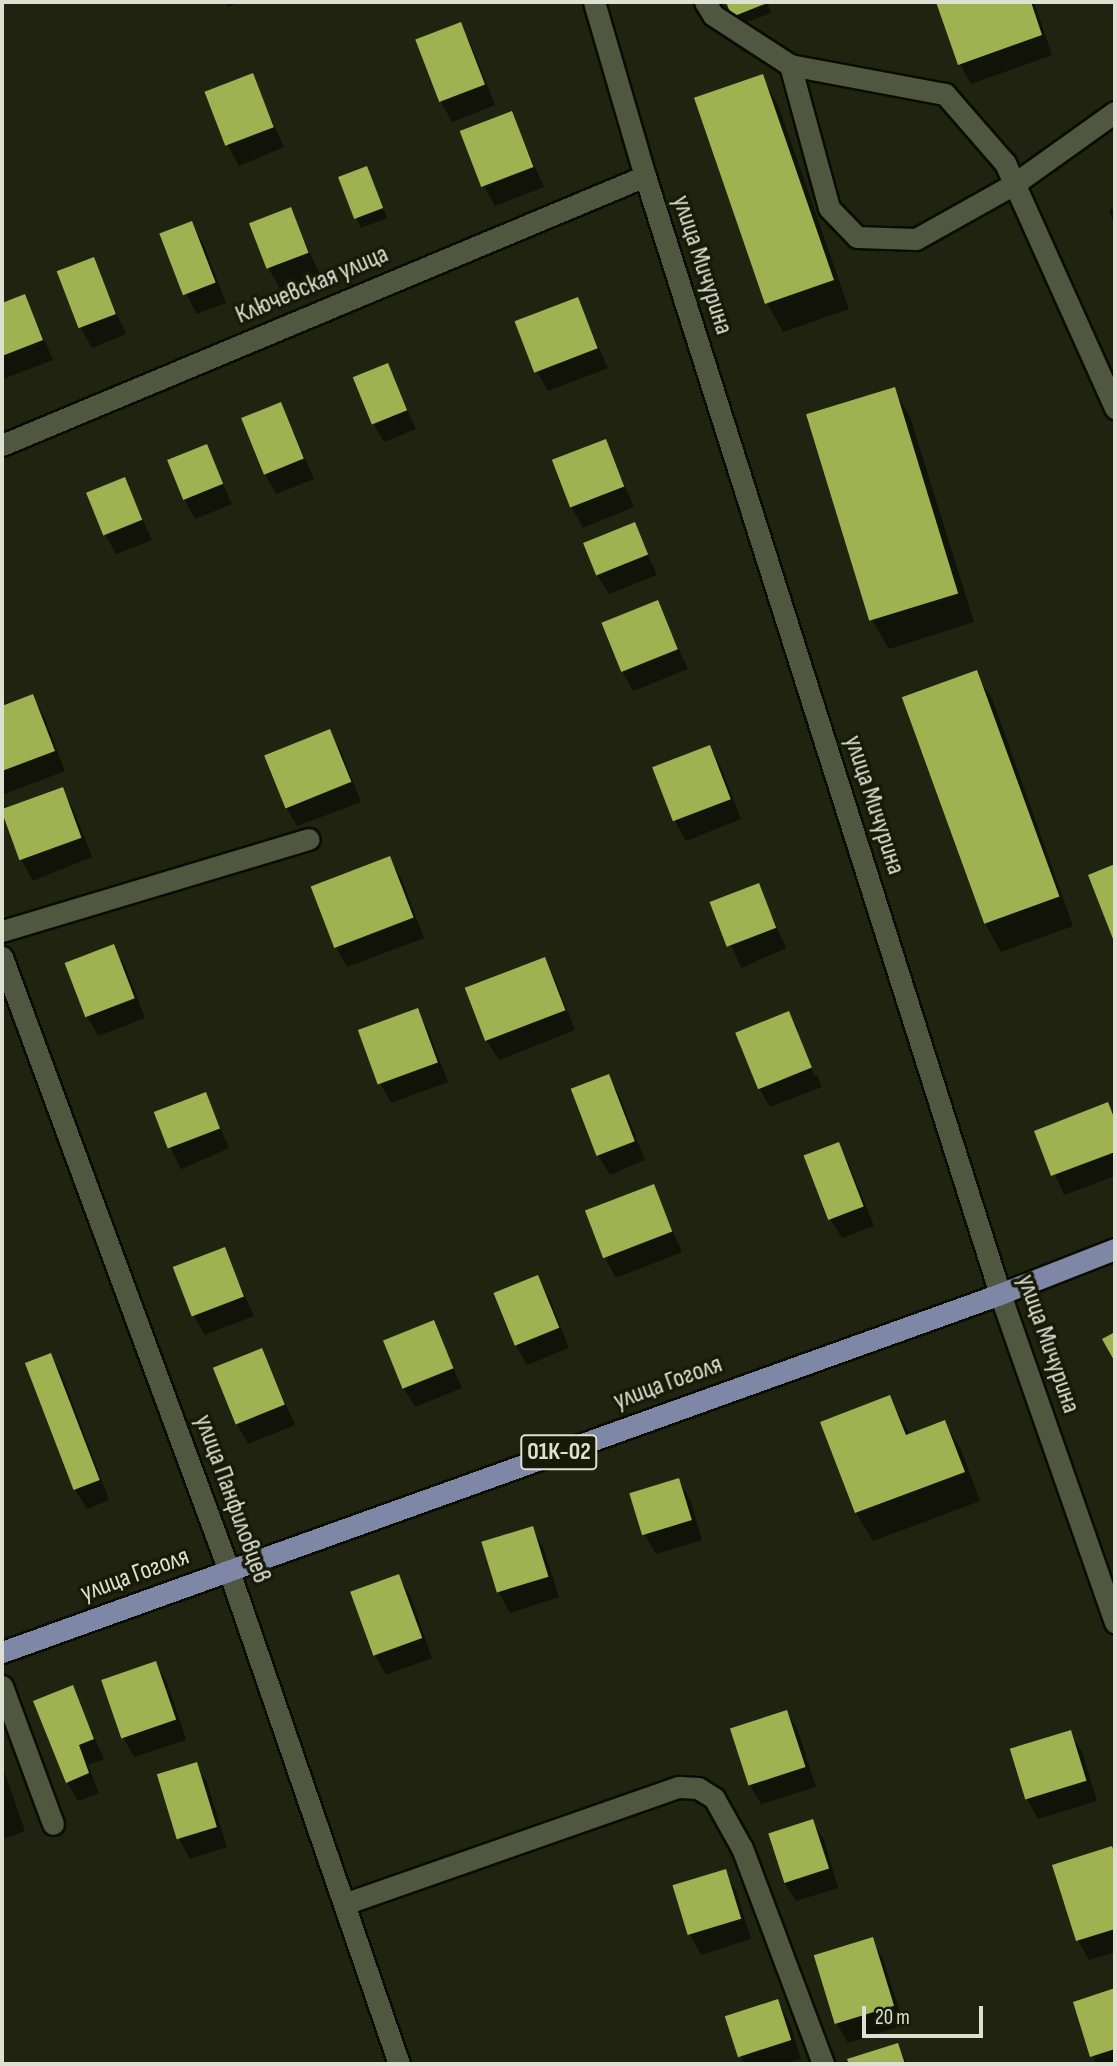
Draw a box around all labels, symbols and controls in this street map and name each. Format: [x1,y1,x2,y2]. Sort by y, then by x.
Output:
street label: улица Мичурина [665,192,739,338]
street label: Ключевская улица [231,239,393,331]
street label: улица Мичурина [837,732,911,878]
street label: улица Мичурина [1010,1271,1086,1417]
street label: улица Гоголя [610,1349,726,1417]
street label: улица Панфиловцев [187,1411,277,1587]
road number: 01К-02 [519,1432,599,1472]
street label: улица Гоголя [77,1541,193,1609]
scale bar [865,1993,986,2037]
text: 20 m [875,2005,910,2030]

